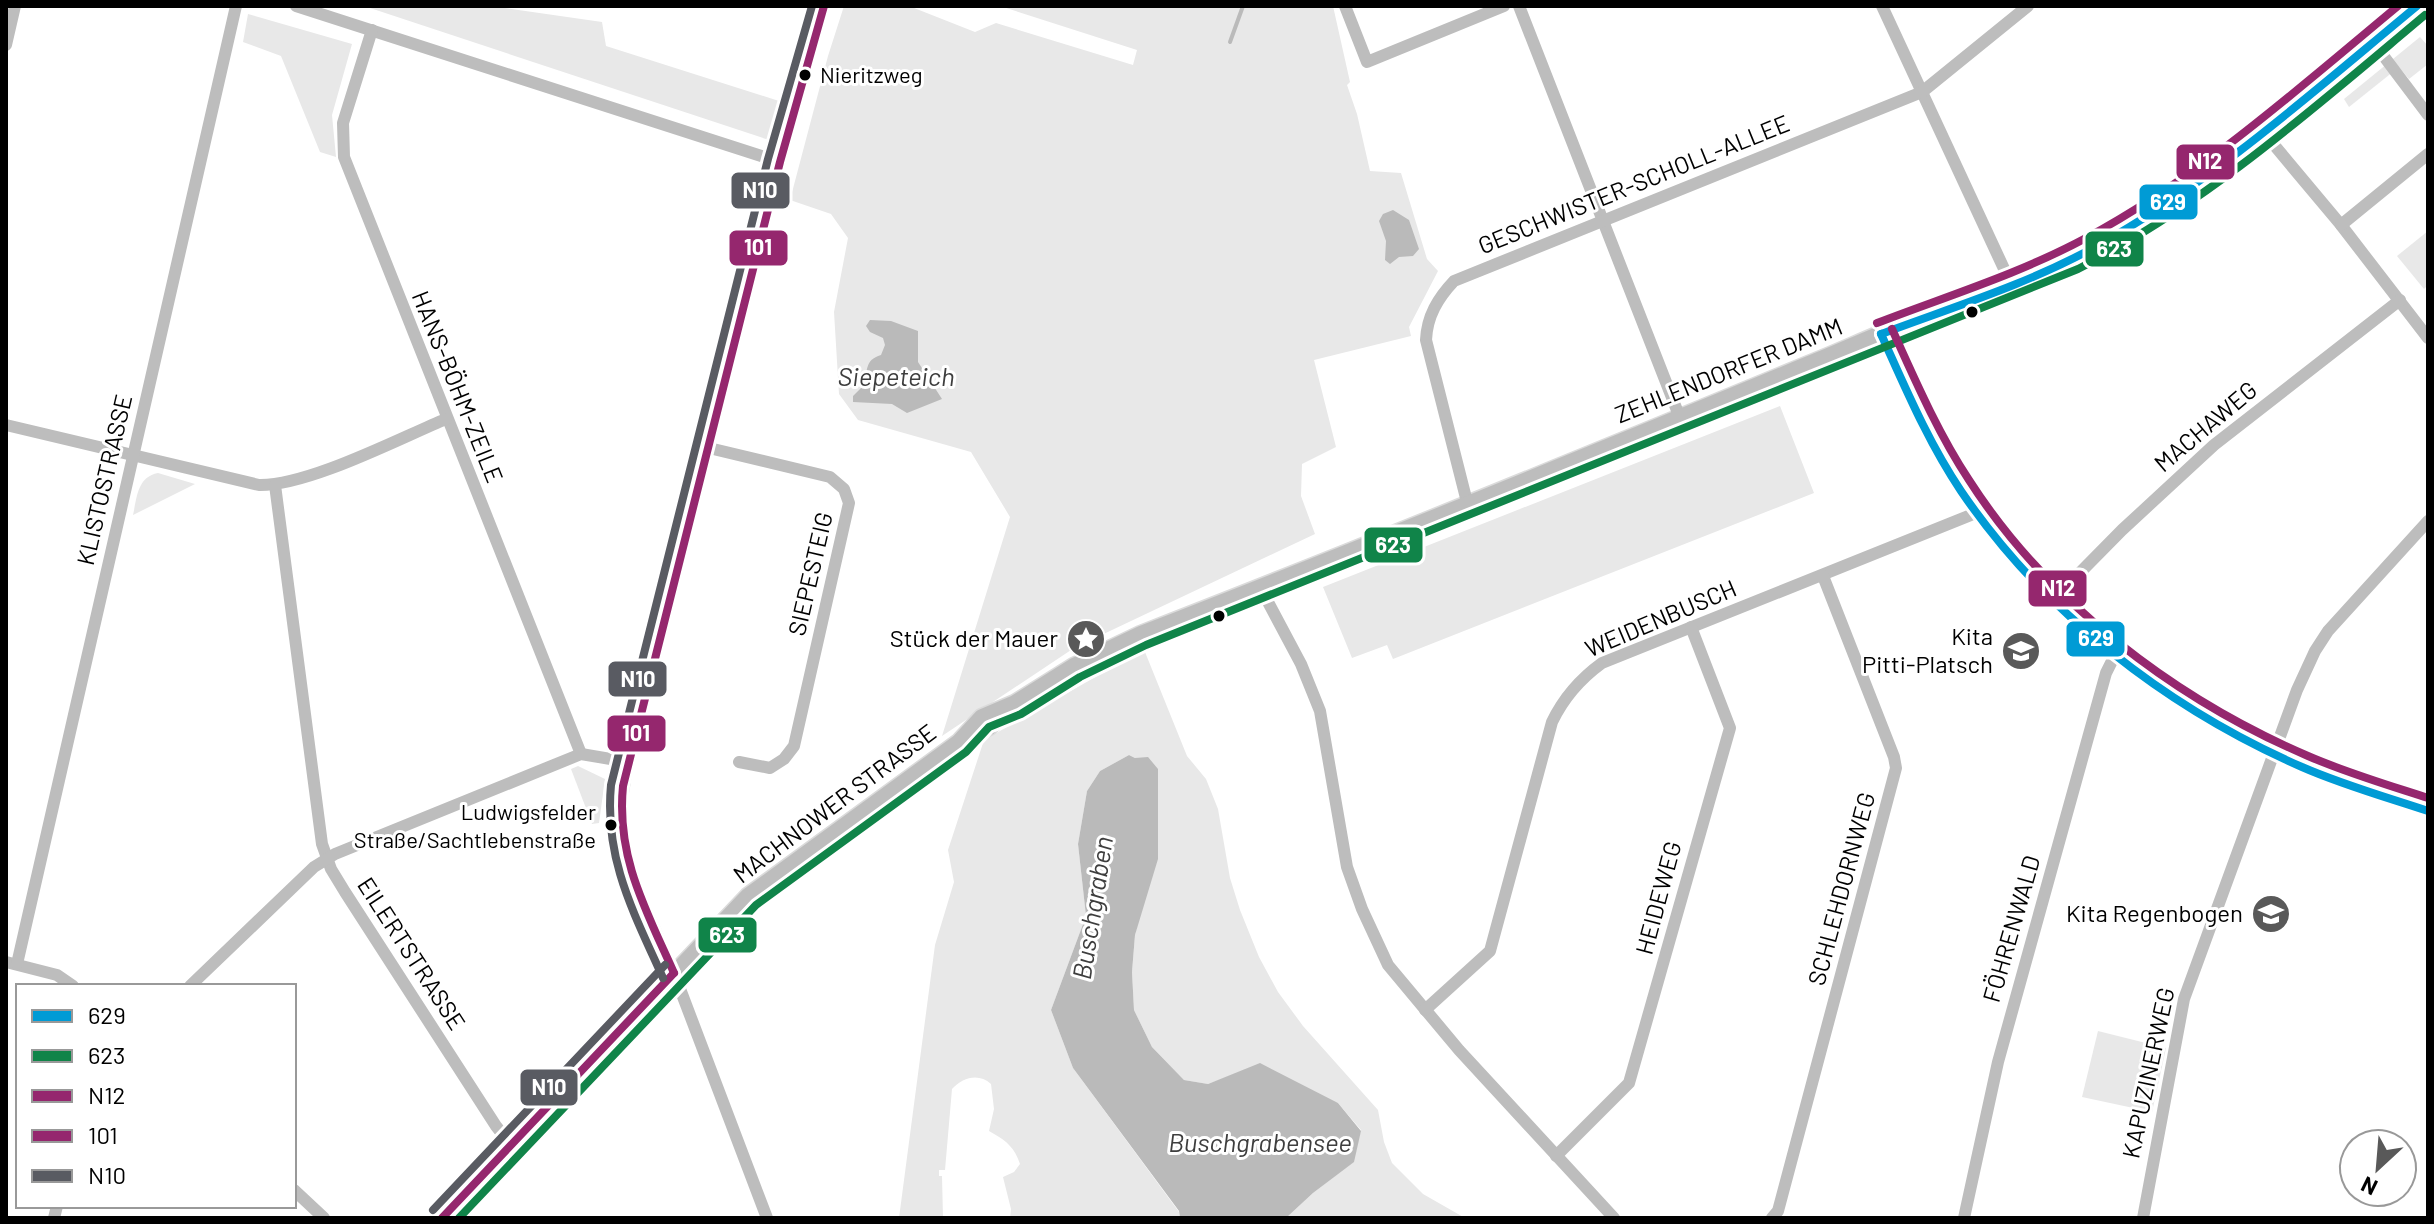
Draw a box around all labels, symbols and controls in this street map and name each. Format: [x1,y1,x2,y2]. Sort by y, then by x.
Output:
place label: Nieritzweg [820,61,923,87]
marker: Nieritzweg [797,67,813,83]
street label: GESCHWISTER-SCHOLL-ALLEE [1473,108,1793,259]
line badge: N12 [2175,143,2236,181]
text: N12 [2188,147,2222,173]
line badge: N10 [730,171,791,210]
text: N10 [743,176,777,202]
line badge: 629 [2138,183,2199,221]
text: 629 [2150,188,2186,214]
line badge: 101 [728,229,789,267]
line badge: 623 [2084,230,2145,268]
text: 101 [744,233,772,259]
text: 623 [2096,235,2132,261]
street label: HANS-BÖHM-ZEILE [407,286,510,487]
unlabelled marker [1964,304,1980,320]
street label: ZEHLENDORFER DAMM [1611,311,1846,429]
water label: Siepeteich [837,360,955,391]
street label: MACHAWEG [2148,374,2262,477]
street label: KLISTOSTRASSE [70,391,137,568]
street label: SIEPESTEIG [781,509,838,638]
line badge: 623 [1363,526,1424,564]
text: 623 [1375,531,1411,557]
line badge: N12 [2027,569,2088,608]
street label: WEIDENBUSCH [1580,573,1740,663]
text: N12 [2041,574,2075,600]
unlabelled marker [1211,608,1227,624]
place icon: Stück der Mauer [1065,618,1107,660]
line badge: 629 [2065,620,2126,658]
place label: Kita Pitti-Platsch [1862,621,1993,678]
place label: Stück der Mauer [890,623,1058,652]
text: 629 [2078,624,2114,650]
school or university icon: Kita Pitti-Platsch [2000,630,2042,672]
line badge: N10 [607,660,668,698]
text: N10 [621,665,655,691]
line badge: 101 [606,714,667,753]
street label: MACHNOWER STRASSE [727,717,941,889]
text: 101 [622,719,650,745]
street label: SCHLEHDORNWEG [1801,789,1880,988]
place label: Ludwigsfelder Straße/Sachtlebenstraße [354,798,596,852]
marker: Ludwigsfelder Straße/Sachtlebenstraße [603,817,619,833]
water label: Buschgraben [1065,834,1118,982]
street label: HEIDEWEG [1629,838,1687,957]
street label: FÖHRENWALD [1976,852,2045,1005]
street label: EILERTSTRASSE [352,871,472,1035]
school or university icon: Kita Regenbogen [2250,893,2292,935]
place label: Kita Regenbogen [2066,898,2243,927]
line badge: 623 [697,916,758,954]
text: 623 [709,921,745,947]
legend [16,984,296,1208]
street label: KAPUZINERWEG [2115,985,2180,1161]
text: 629 [88,1000,126,1029]
text: 623 [88,1040,125,1069]
line badge: N10 [519,1068,579,1107]
text: N10 [532,1073,566,1099]
text: N12 [88,1080,126,1109]
text: 101 [88,1120,118,1149]
water label: Buschgrabensee [1168,1126,1352,1157]
north arrow [2338,1128,2418,1208]
text: N10 [88,1160,126,1189]
text: N [2357,1172,2381,1202]

